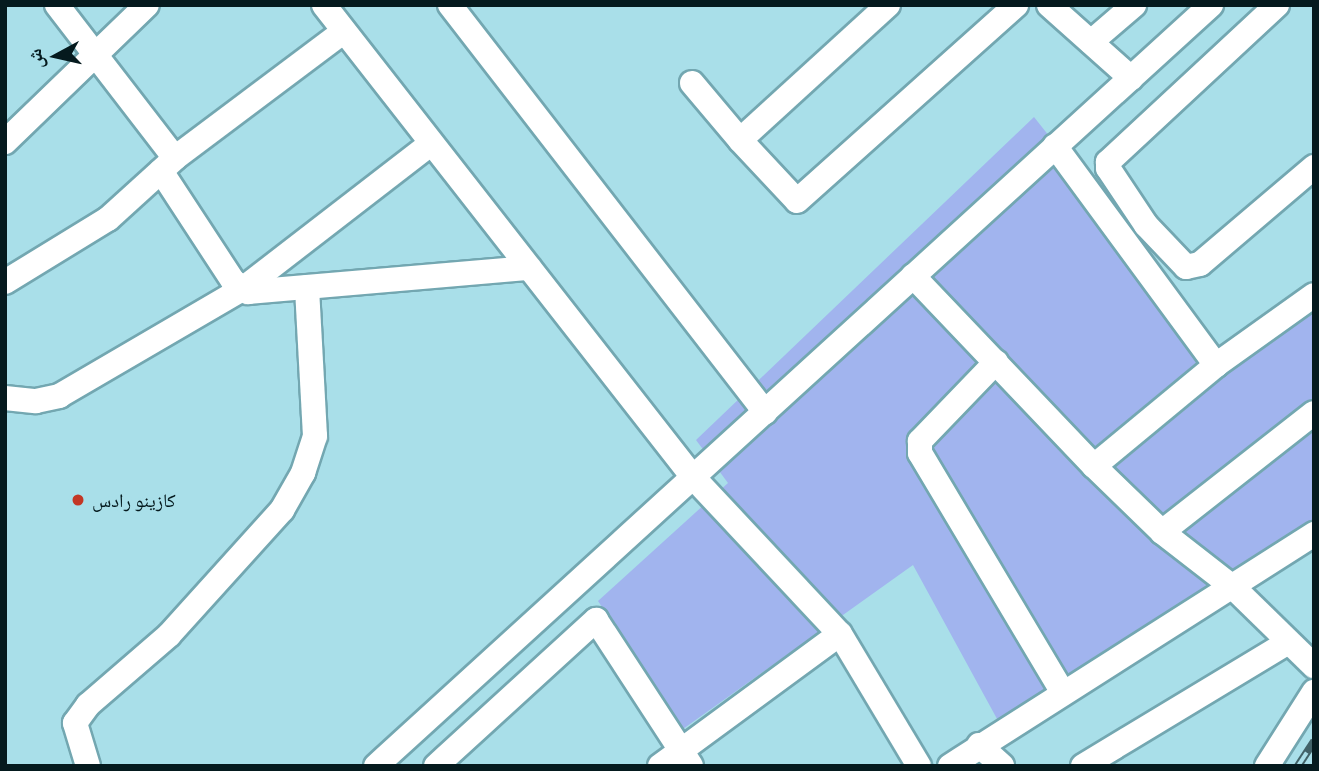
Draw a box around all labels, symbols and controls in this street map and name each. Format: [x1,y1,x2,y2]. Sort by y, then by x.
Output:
north arrow [21,21,91,91]
text: ش [22,47,48,71]
place label: كازينو رادس [92,489,176,511]
marker: كازينو رادس [70,492,86,508]

